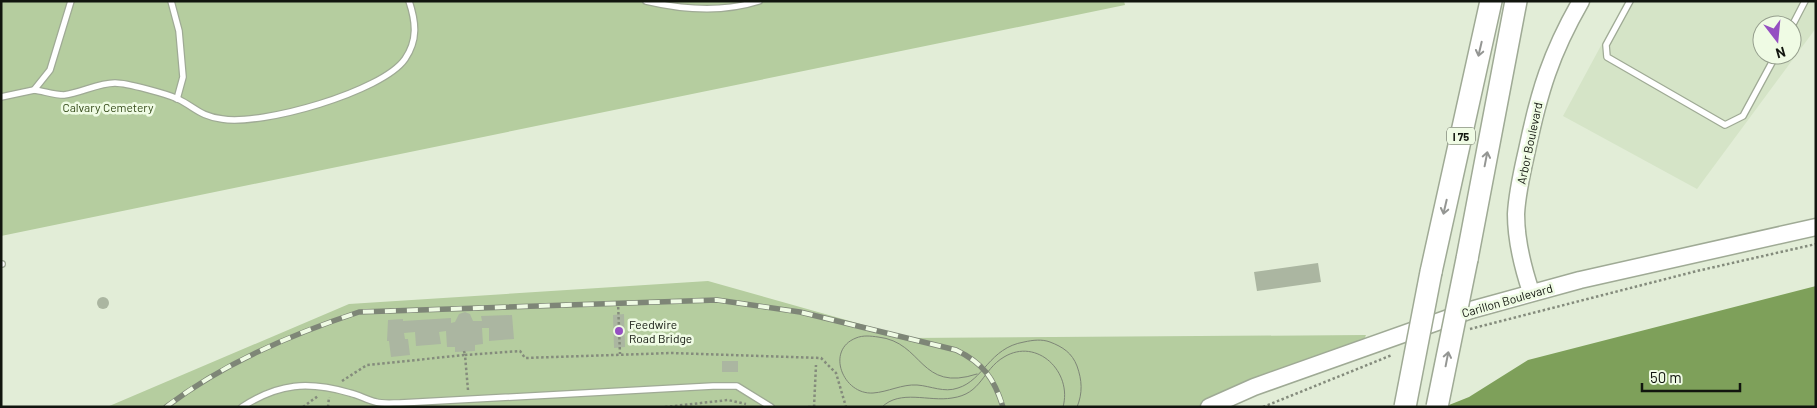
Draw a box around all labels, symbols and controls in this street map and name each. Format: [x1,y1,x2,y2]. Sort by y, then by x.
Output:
north arrow [1752,15,1802,65]
one-way arrow [1475,40,1484,56]
text: N [1774,44,1788,62]
park label: Calvary Cemetery [62,100,154,114]
street label: Arbor Boulevard [1513,101,1545,185]
road number: I 75 [1447,128,1475,144]
one-way arrow [1482,152,1491,168]
one-way arrow [1440,199,1449,215]
street label: Carillon Boulevard [1460,280,1554,320]
place label: Feedwire Road Bridge [629,317,692,345]
marker: Feedwire Road Bridge [613,325,625,337]
one-way arrow [1442,351,1452,367]
scale bar [1642,360,1740,392]
text: 50 m [1650,368,1682,386]

